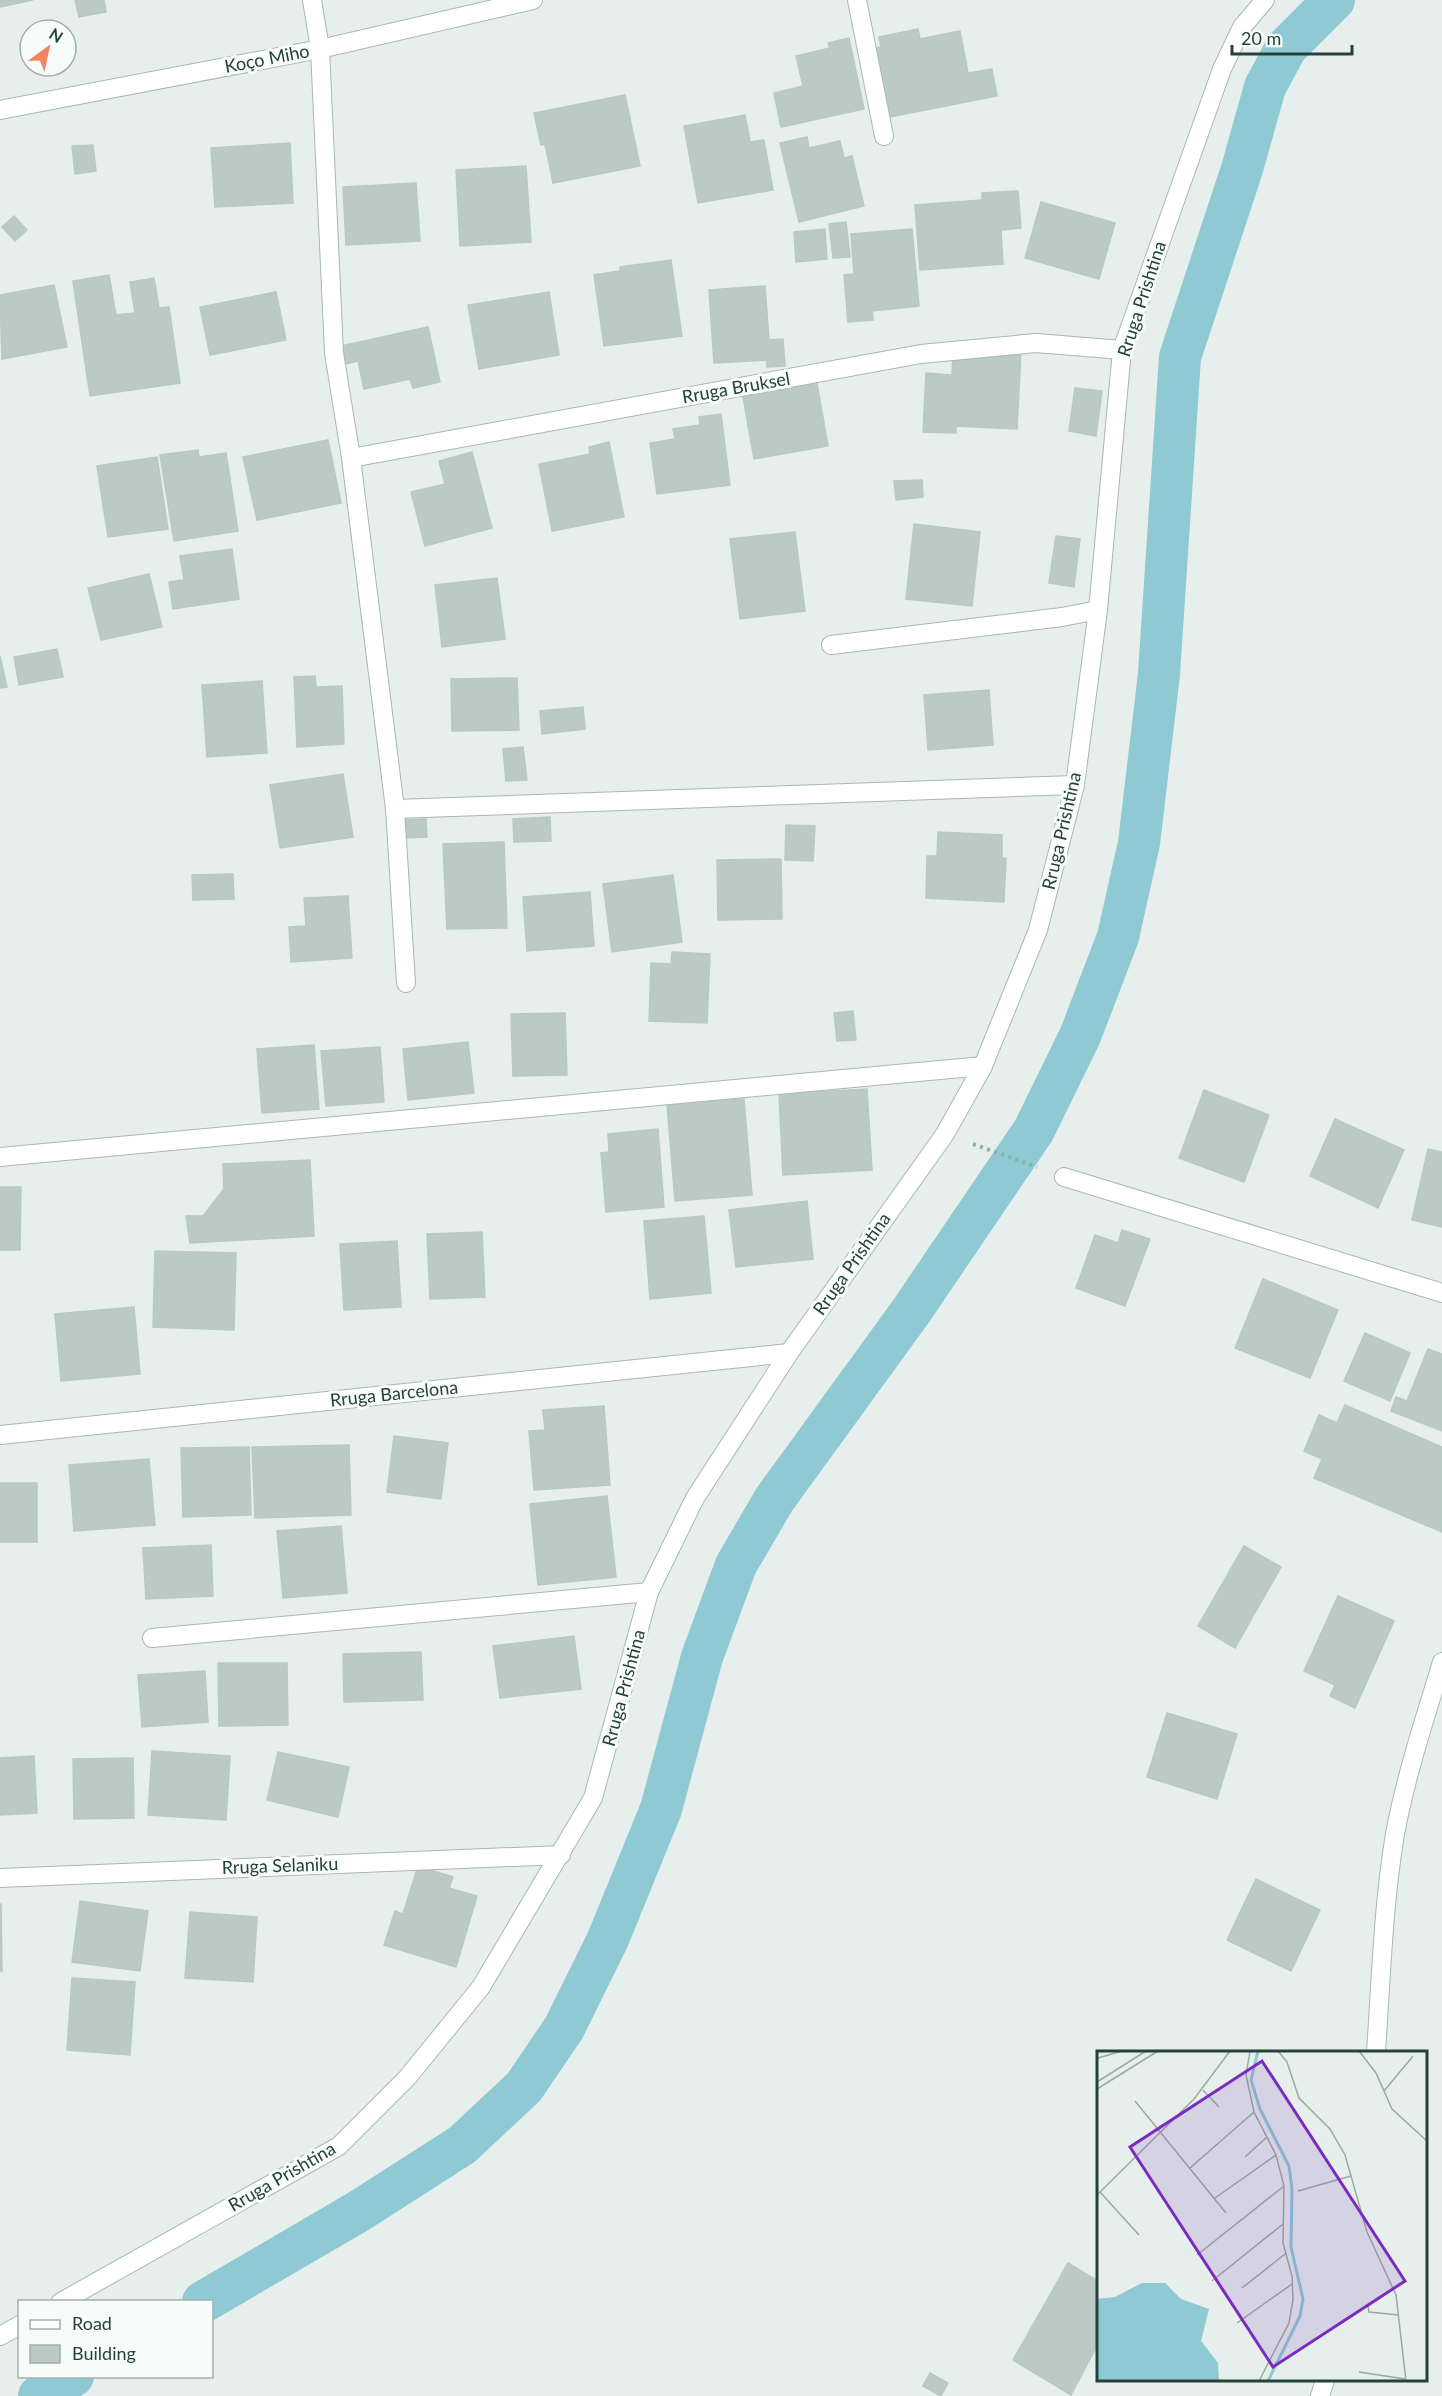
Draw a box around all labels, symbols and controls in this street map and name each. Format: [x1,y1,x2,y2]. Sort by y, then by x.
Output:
north arrow [18,18,78,78]
scale bar [1232,18,1352,56]
text: N [46,24,67,46]
text: 20 m [1241,27,1281,49]
street label: Koço Miho [223,39,311,77]
street label: Rruga Prishtina [1112,238,1170,359]
street label: Rruga Bruksel [680,367,792,407]
street label: Rruga Prishtina [1037,770,1085,892]
street label: Rruga Prishtina [808,1208,895,1319]
street label: Rruga Barcelona [329,1375,459,1411]
street label: Rruga Prishtina [597,1627,649,1749]
street label: Rruga Selaniku [221,1852,339,1878]
inset map [1097,2051,1427,2381]
street label: Rruga Prishtina [224,2137,339,2216]
legend [18,2300,213,2378]
text: Road [72,2312,112,2334]
text: Building [72,2342,136,2364]

